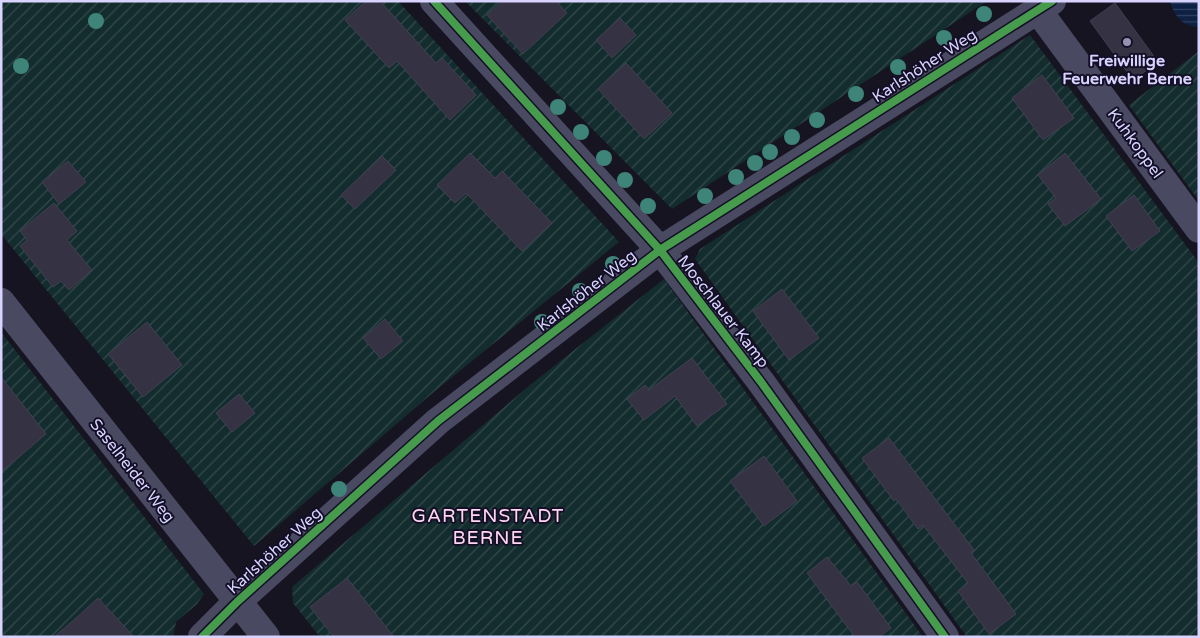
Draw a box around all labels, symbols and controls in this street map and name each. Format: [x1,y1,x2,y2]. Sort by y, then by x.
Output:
street label: Karlshöher Weg [868,25,981,107]
marker: Freiwillige Feuerwehr Berne [1121,36,1133,48]
place label: Freiwillige Feuerwehr Berne [1062,51,1192,89]
street label: Kuhkoppel [1103,105,1167,183]
street label: Karlshöher Weg [533,246,640,336]
street label: Moschlauer Kamp [673,251,773,372]
street label: Saselheider Weg [85,415,179,527]
street label: Karlshöher Weg [223,503,326,599]
district label: GARTENSTADT BERNE [412,505,564,549]

